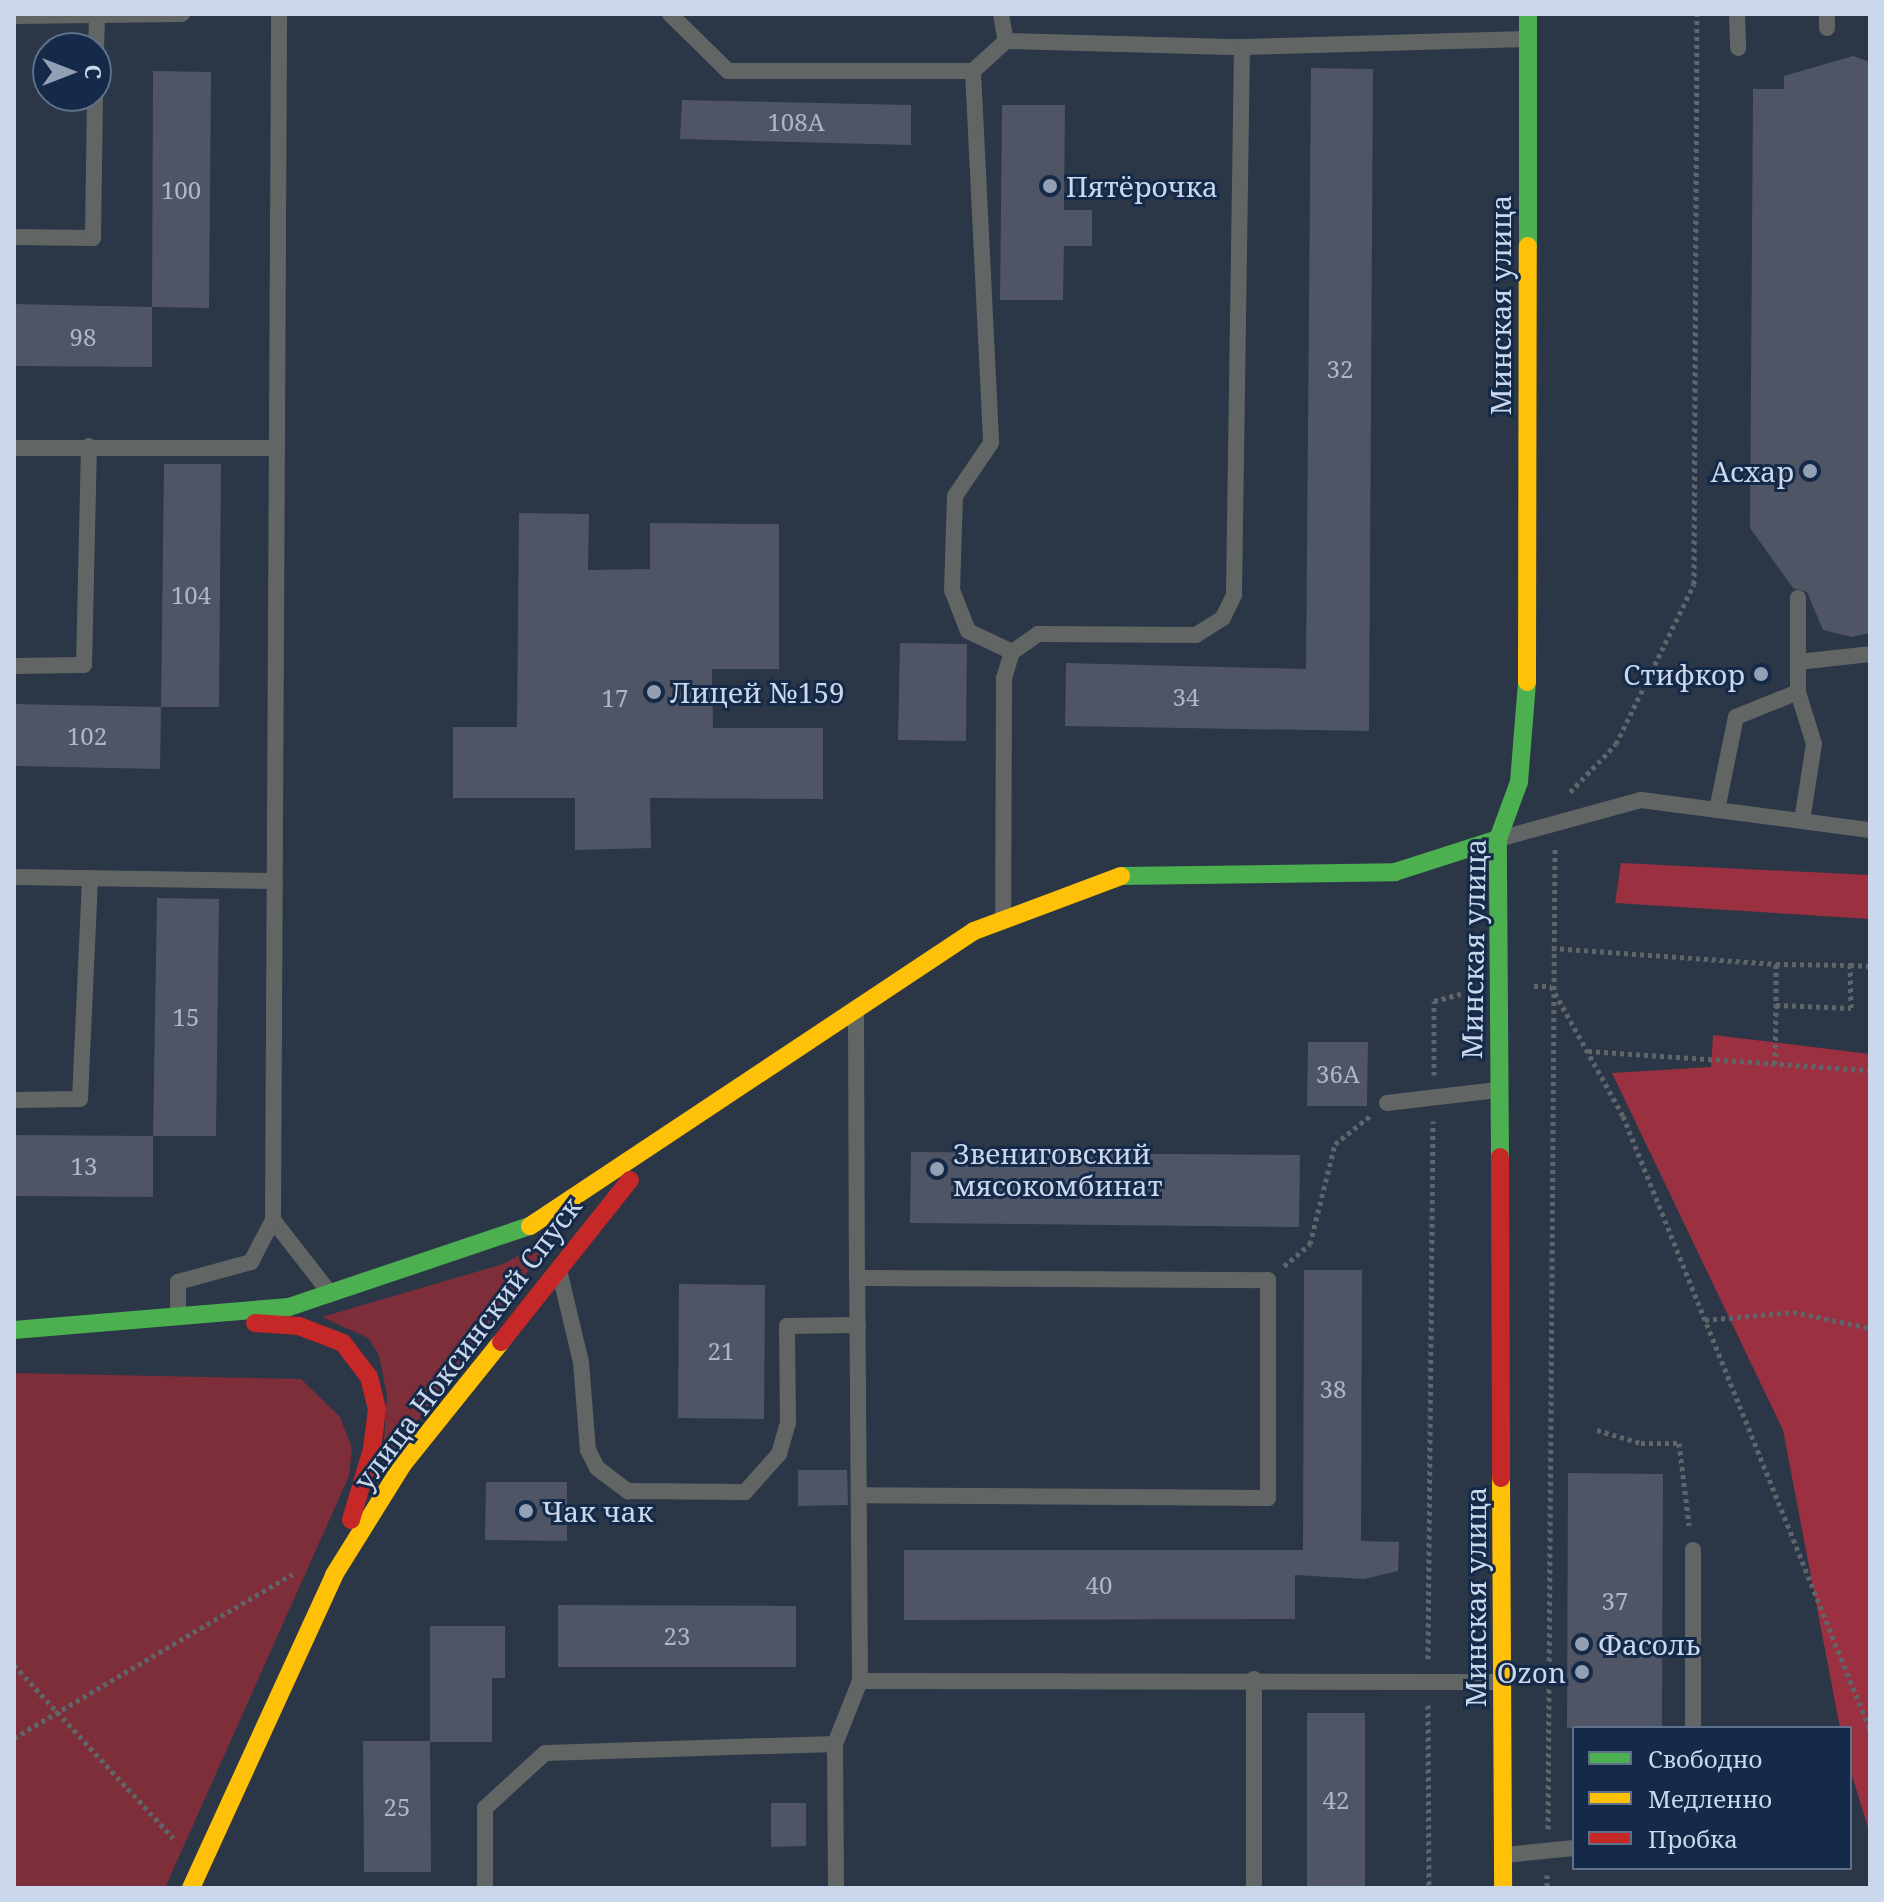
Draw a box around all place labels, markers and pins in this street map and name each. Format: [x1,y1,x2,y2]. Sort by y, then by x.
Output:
place label: Пятёрочка [1066,169,1218,203]
marker: Пятёрочка [1041,177,1059,195]
place label: Асхар [1711,454,1794,488]
marker: Асхар [1801,462,1819,480]
place label: Стифкор [1623,657,1745,691]
marker: Стифкор [1752,665,1770,683]
place label: Лицей №159 [670,675,845,709]
marker: Лицей №159 [645,683,663,701]
place label: Звениговский мясокомбинат [953,1136,1163,1202]
marker: Звениговский мясокомбинат [928,1160,946,1178]
place label: Чак чак [542,1494,653,1528]
marker: Чак чак [517,1502,535,1520]
place label: Фасоль [1598,1627,1700,1661]
marker: Фасоль [1573,1635,1591,1653]
place label: Ozon [1497,1655,1566,1689]
marker: Ozon [1573,1663,1591,1681]

